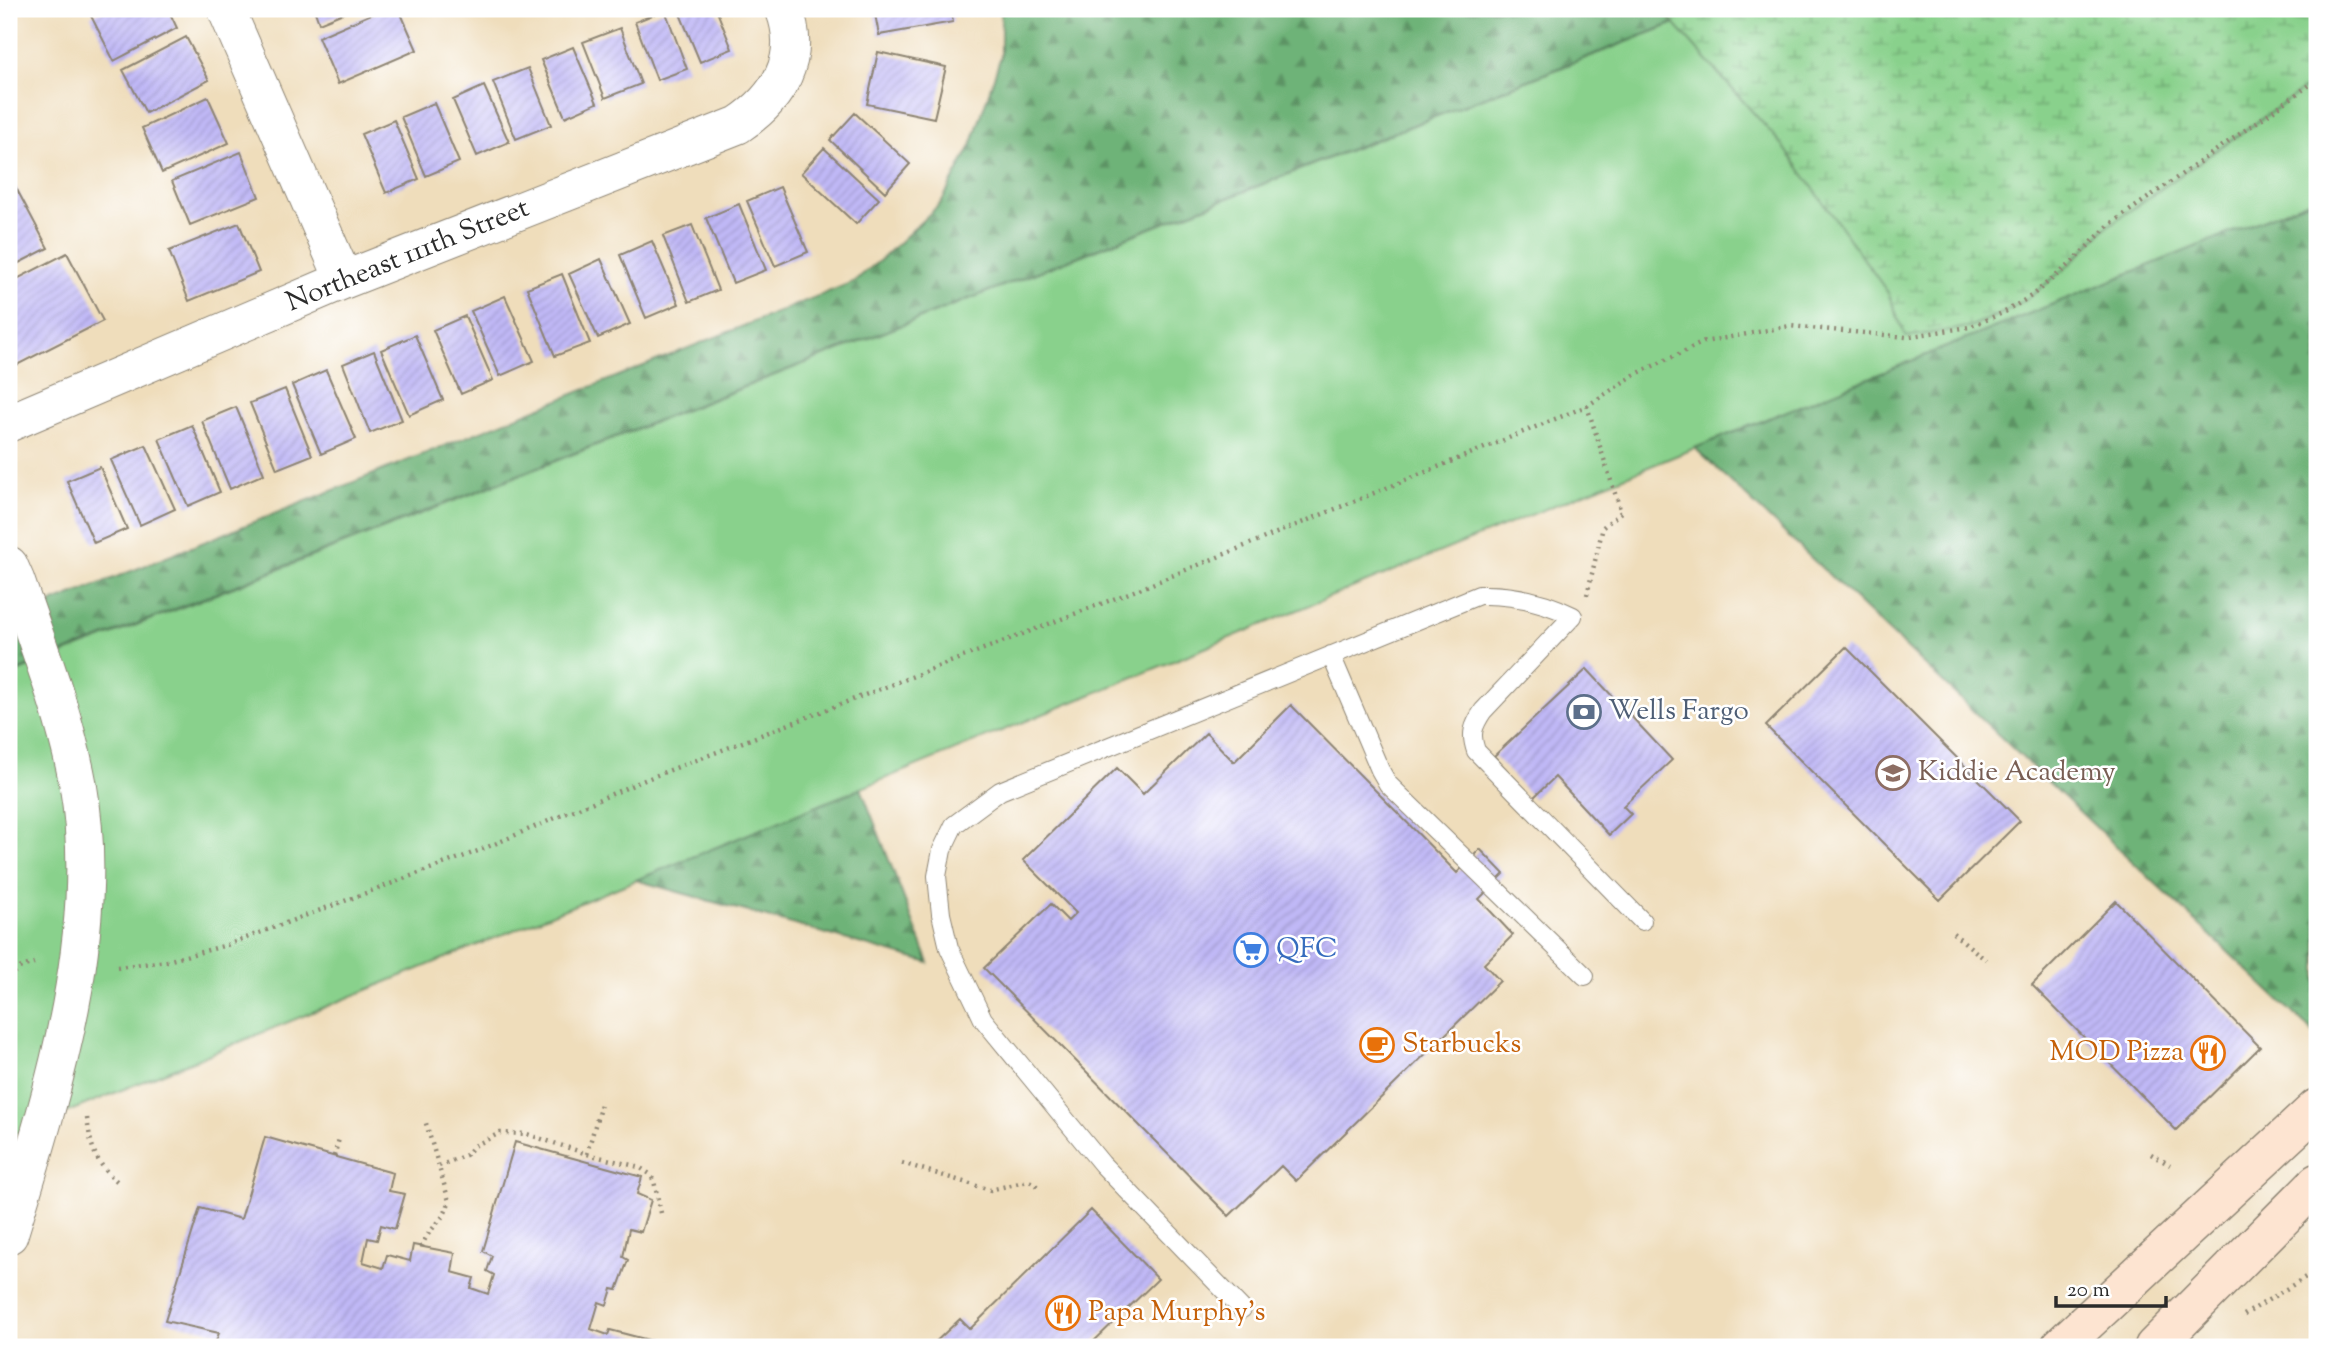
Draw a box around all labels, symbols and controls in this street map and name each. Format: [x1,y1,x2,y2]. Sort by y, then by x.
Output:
street label: Northeast 111th Street [281,189,536,323]
place label: Wells Fargo [1608,692,1749,732]
bank icon: Wells Fargo [1565,693,1603,731]
place label: Kiddie Academy [1918,753,2116,793]
school or university icon: Kiddie Academy [1874,754,1912,792]
place label: QFC [1276,930,1338,970]
supermarket icon: QFC [1232,931,1270,969]
place label: Starbucks [1402,1025,1521,1065]
cafe icon: Starbucks [1358,1026,1396,1064]
place label: MOD Pizza [2049,1033,2184,1073]
restaurant icon: MOD Pizza [2189,1034,2227,1072]
scale bar [2056,1265,2167,1309]
text: 20 m [2067,1276,2110,1306]
place label: Papa Murphy's [1088,1293,1265,1333]
restaurant icon: Papa Murphy's [1044,1294,1082,1332]

